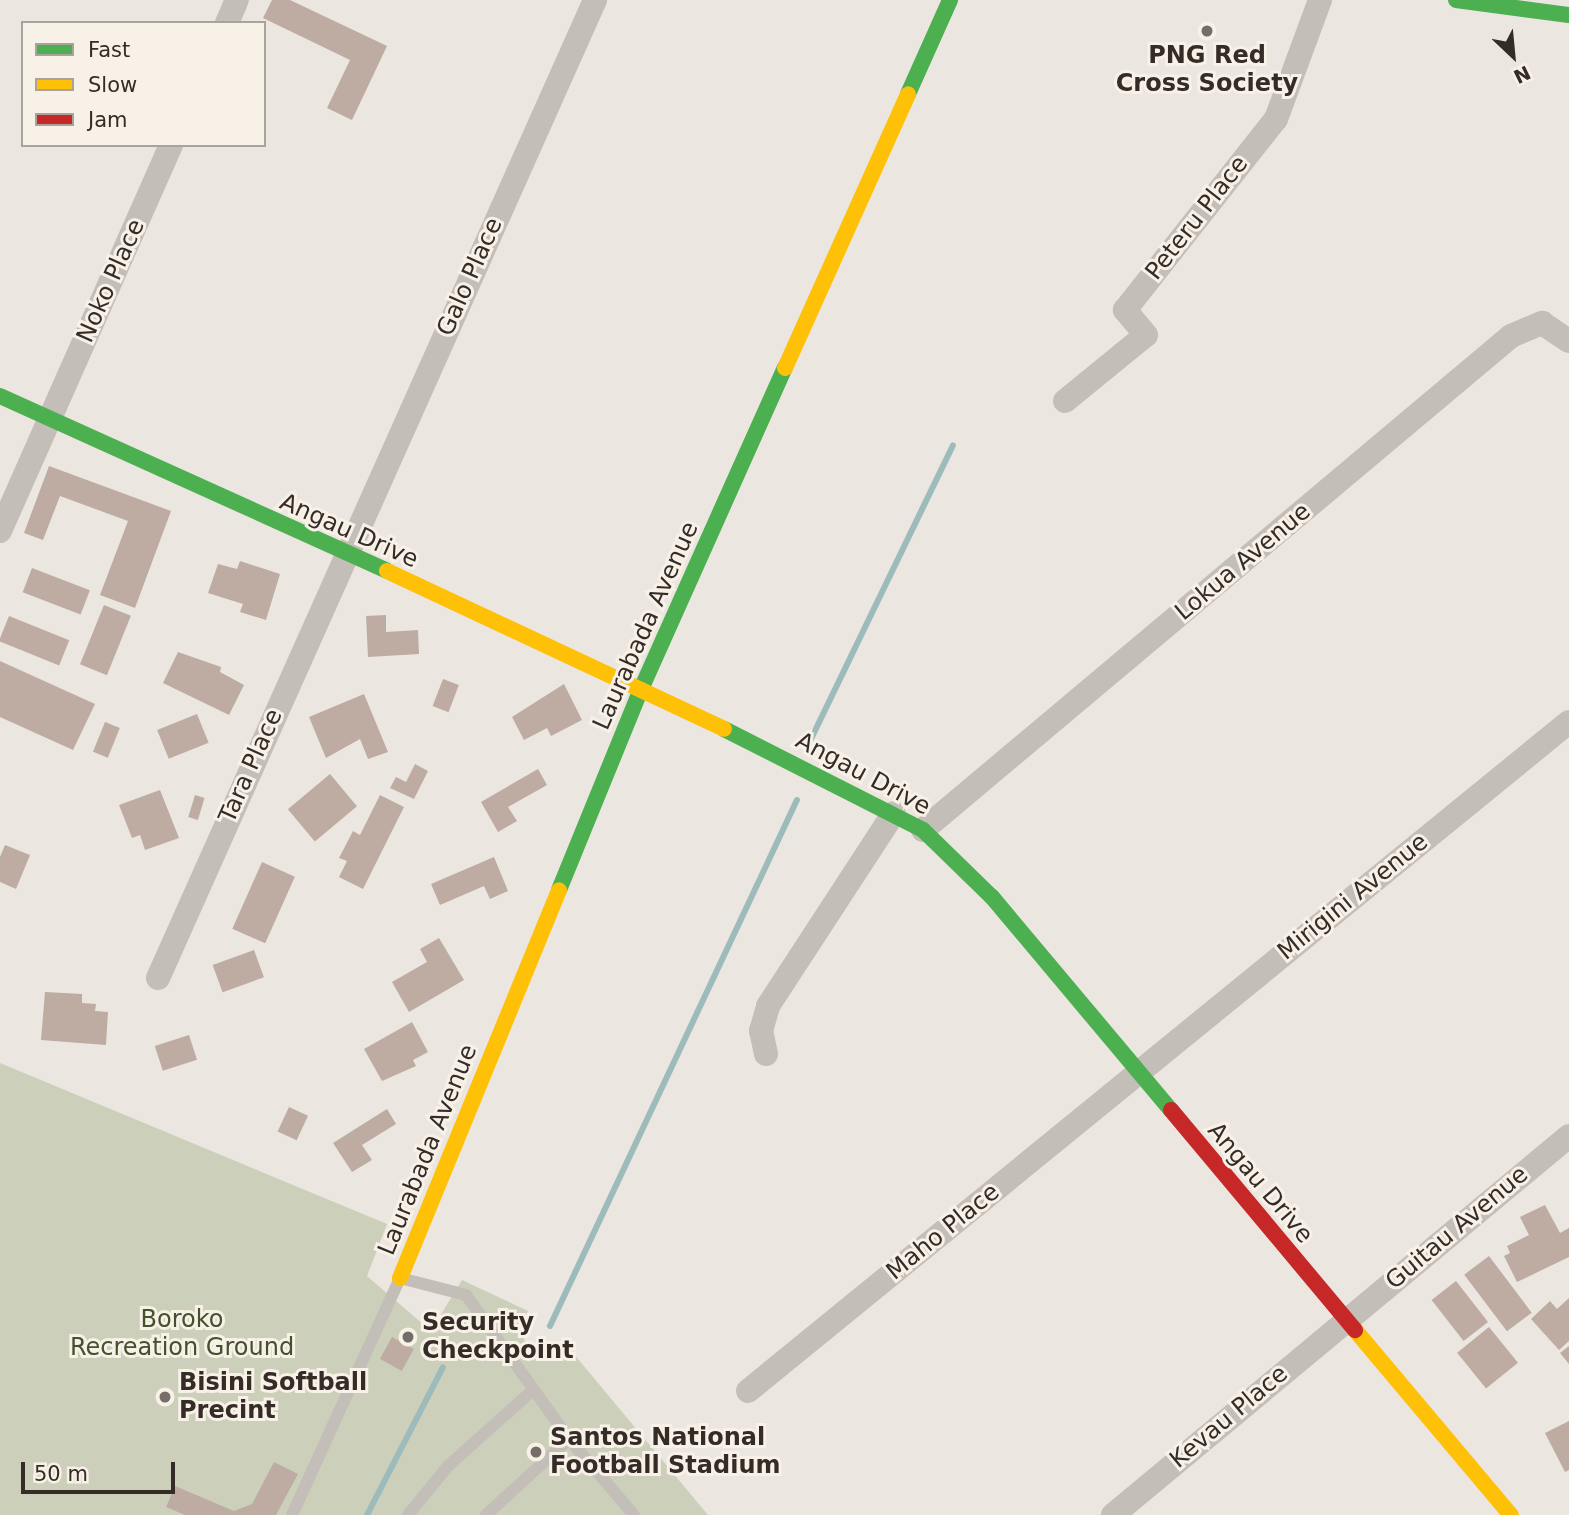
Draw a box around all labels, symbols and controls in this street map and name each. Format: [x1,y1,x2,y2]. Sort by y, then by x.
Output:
legend [21,21,266,147]
north arrow [1478,21,1548,91]
marker: PNG Red Cross Society [1199,23,1215,39]
text: Fast [88,38,130,62]
place label: PNG Red Cross Society [1116,42,1298,98]
text: N [1510,62,1534,88]
text: Slow [88,73,137,97]
text: Jam [88,108,128,132]
street label: Peteru Place [1140,150,1254,286]
street label: Galo Place [431,214,509,340]
street label: Noko Place [71,215,151,347]
street label: Angau Drive [275,488,423,574]
street label: Lokua Avenue [1170,497,1316,627]
street label: Laurabada Avenue [587,518,705,734]
street label: Tara Place [213,705,289,827]
street label: Angau Drive [791,726,935,822]
street label: Mirigini Avenue [1272,828,1434,966]
street label: Laurabada Avenue [373,1041,483,1259]
street label: Angau Drive [1201,1117,1319,1249]
street label: Guitau Avenue [1380,1160,1534,1296]
street label: Maho Place [881,1178,1005,1286]
park label: Boroko Recreation Ground [70,1306,294,1362]
place label: Security Checkpoint [422,1309,574,1365]
marker: Security Checkpoint [400,1329,416,1345]
street label: Kevau Place [1164,1359,1294,1475]
place label: Bisini Softball Precint [179,1369,367,1425]
marker: Bisini Softball Precint [157,1389,173,1405]
place label: Santos National Football Stadium [550,1424,781,1480]
marker: Santos National Football Stadium [528,1444,544,1460]
scale bar [24,1448,178,1492]
text: 50 m [34,1462,88,1486]

